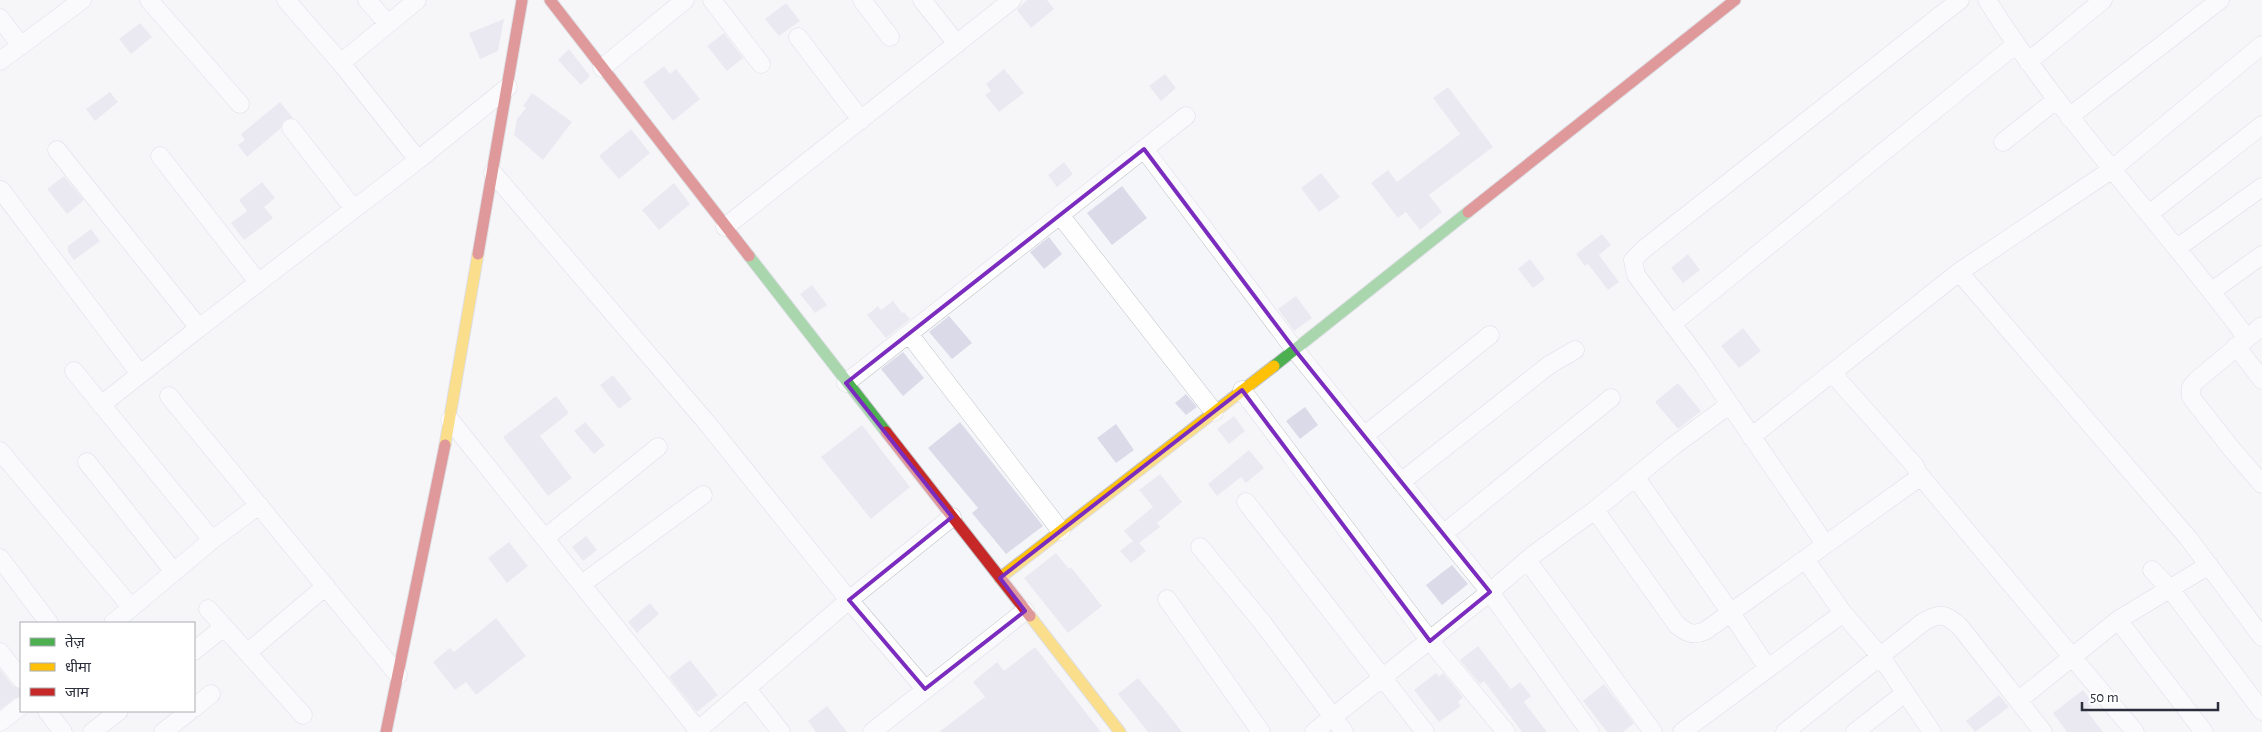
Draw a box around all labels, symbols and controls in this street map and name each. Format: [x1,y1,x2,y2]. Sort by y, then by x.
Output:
legend [20,622,195,712]
text: तेज़ [65,633,86,650]
text: धीमा [65,659,92,675]
scale bar [2082,680,2218,712]
text: जाम [65,685,90,700]
text: 50 m [2090,690,2119,705]

